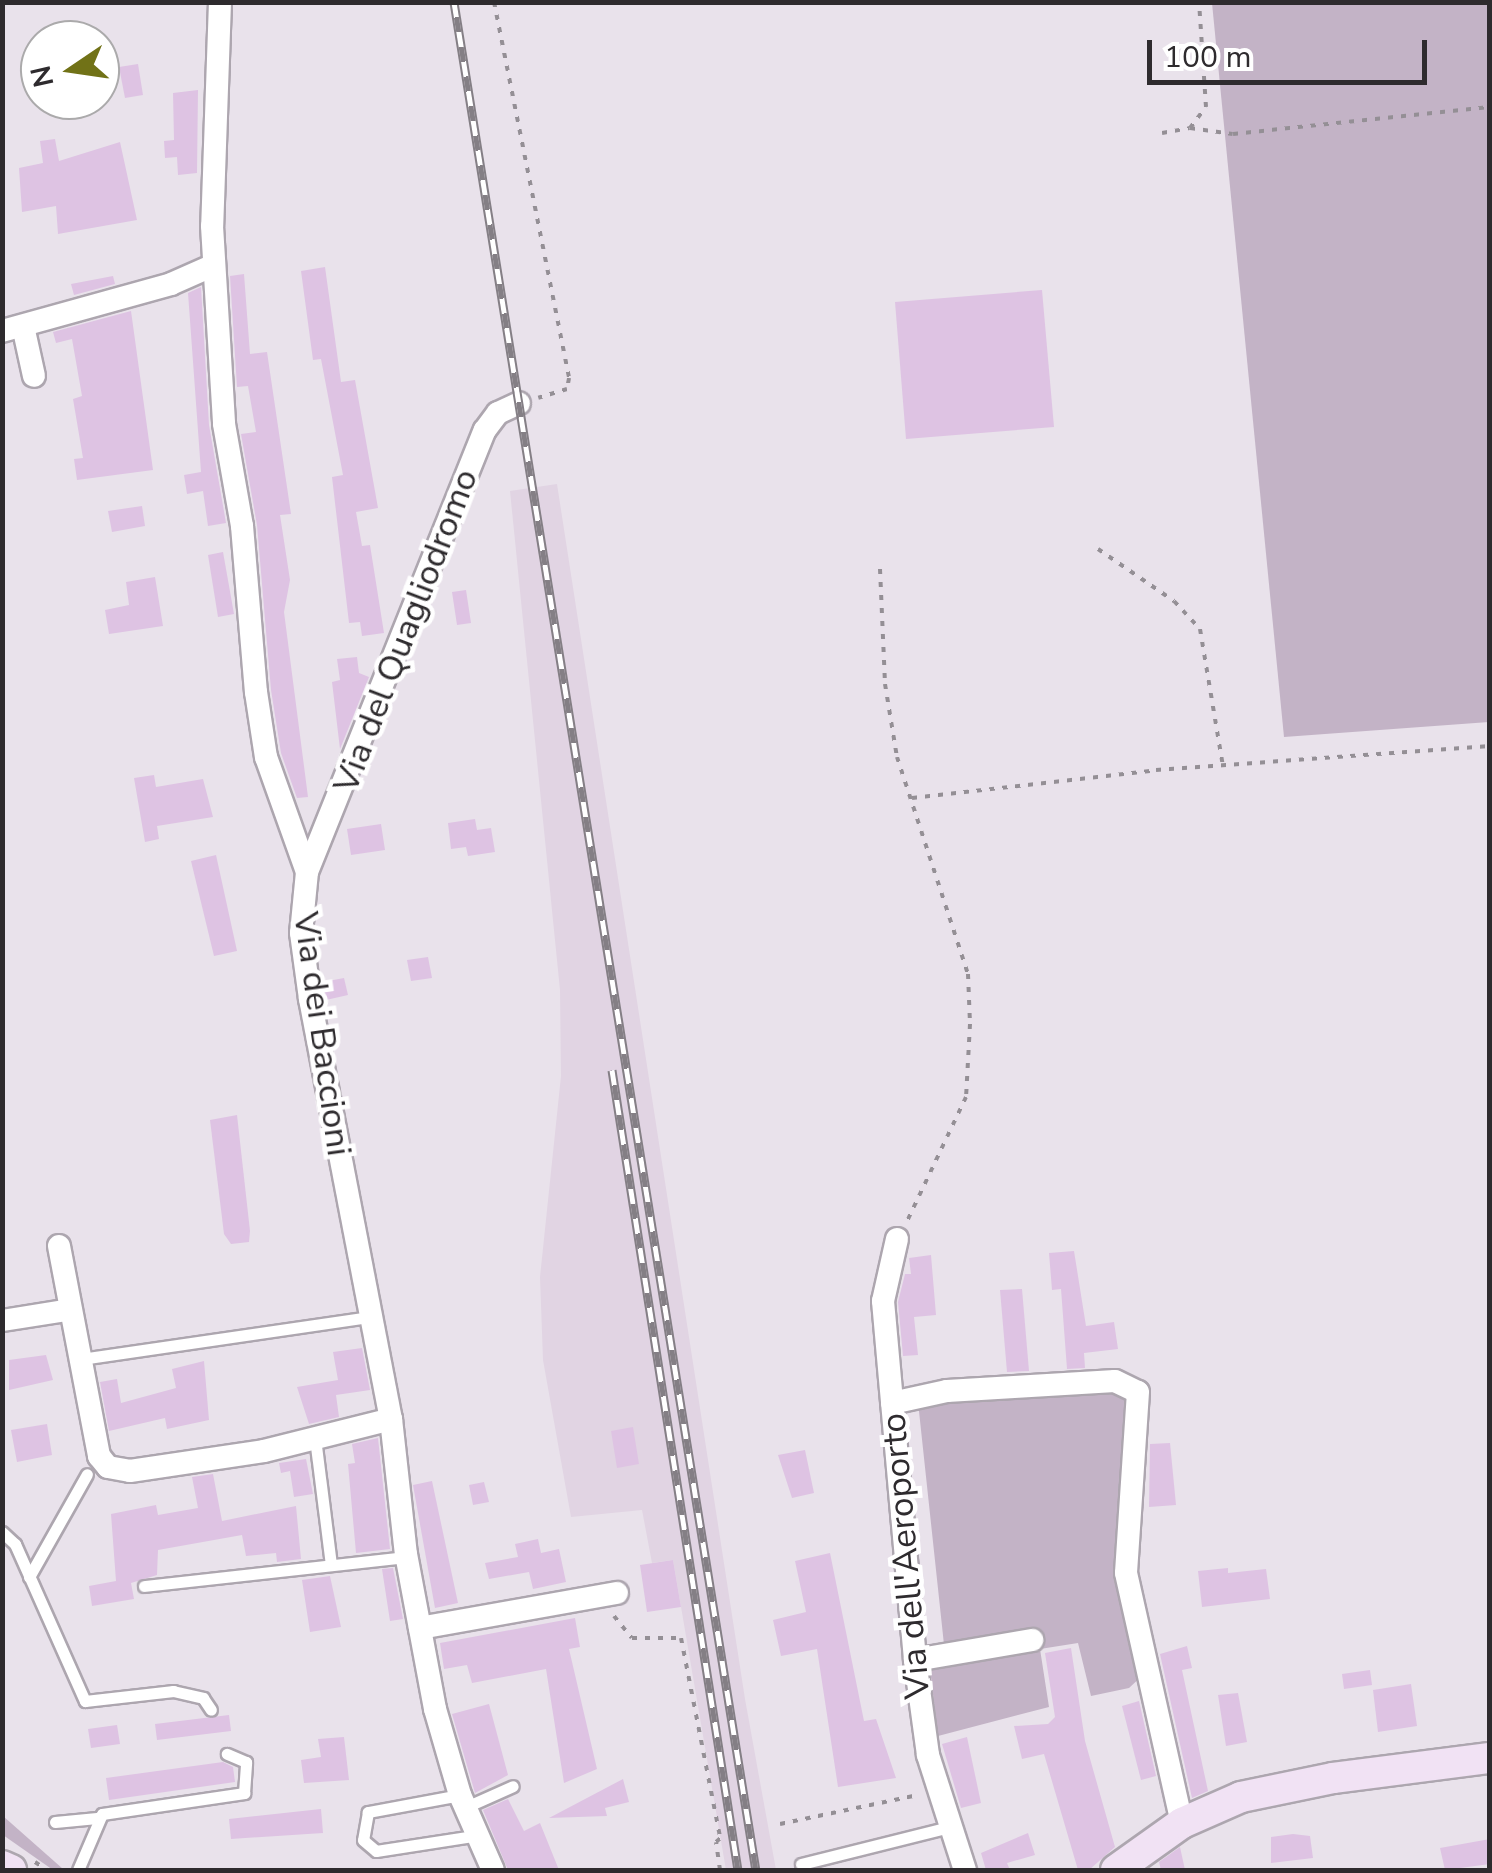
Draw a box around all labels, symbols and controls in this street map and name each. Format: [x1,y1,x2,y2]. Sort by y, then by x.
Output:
north arrow [20,20,120,120]
scale bar [1152,20,1432,82]
text: 100 m [1164,37,1251,78]
text: N [22,62,64,91]
street label: Via del Quagliodromo [325,463,487,799]
street label: Via dei Baccioni [284,909,360,1159]
street label: Via dell'Aeroporto [873,1411,939,1701]

